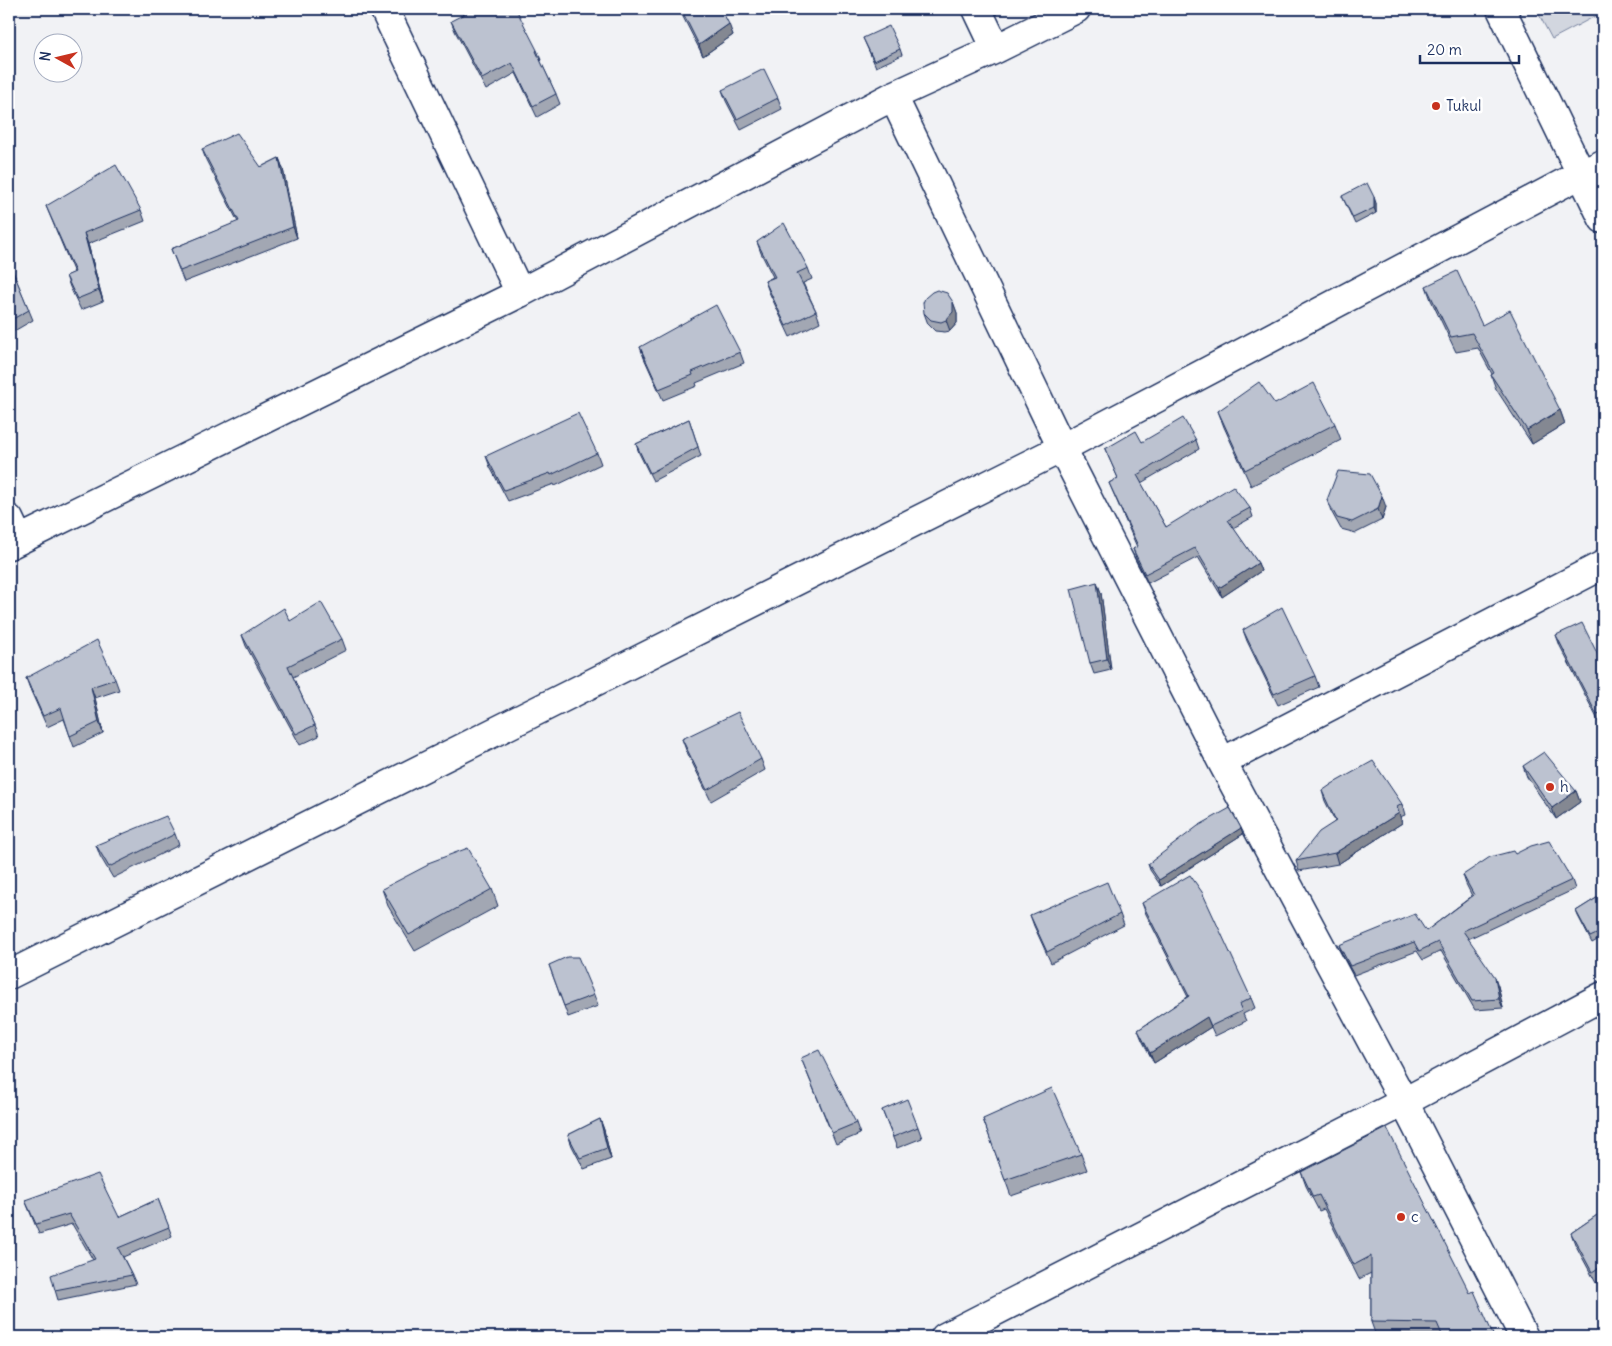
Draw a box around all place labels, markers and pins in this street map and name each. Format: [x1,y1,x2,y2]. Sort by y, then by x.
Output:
place label: Tukul [1446,96,1481,115]
marker: Tukul [1430,100,1442,112]
place label: h [1560,777,1569,796]
marker: h [1544,781,1556,793]
place label: c [1411,1207,1419,1226]
marker: c [1395,1211,1407,1223]

